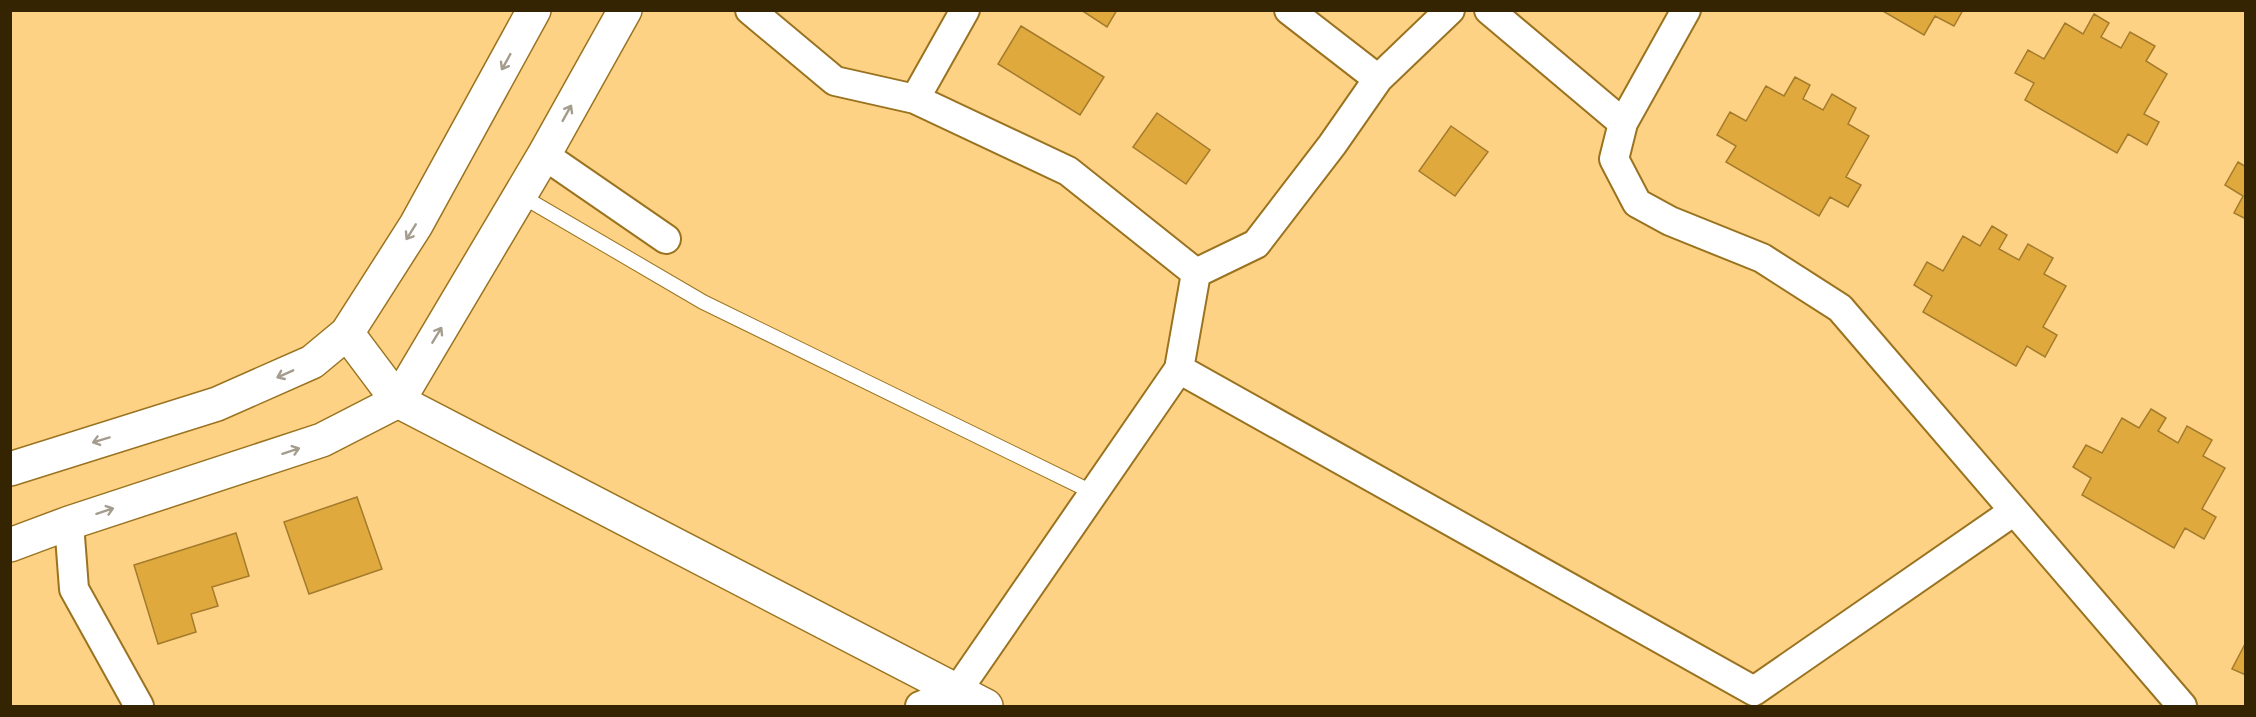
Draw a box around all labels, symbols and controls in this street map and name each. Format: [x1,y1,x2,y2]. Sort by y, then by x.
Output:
one-way arrow [500,53,512,70]
one-way arrow [561,105,573,122]
one-way arrow [405,223,417,240]
one-way arrow [431,327,443,344]
one-way arrow [276,369,294,380]
one-way arrow [92,435,111,446]
one-way arrow [281,445,300,456]
one-way arrow [95,505,114,516]

